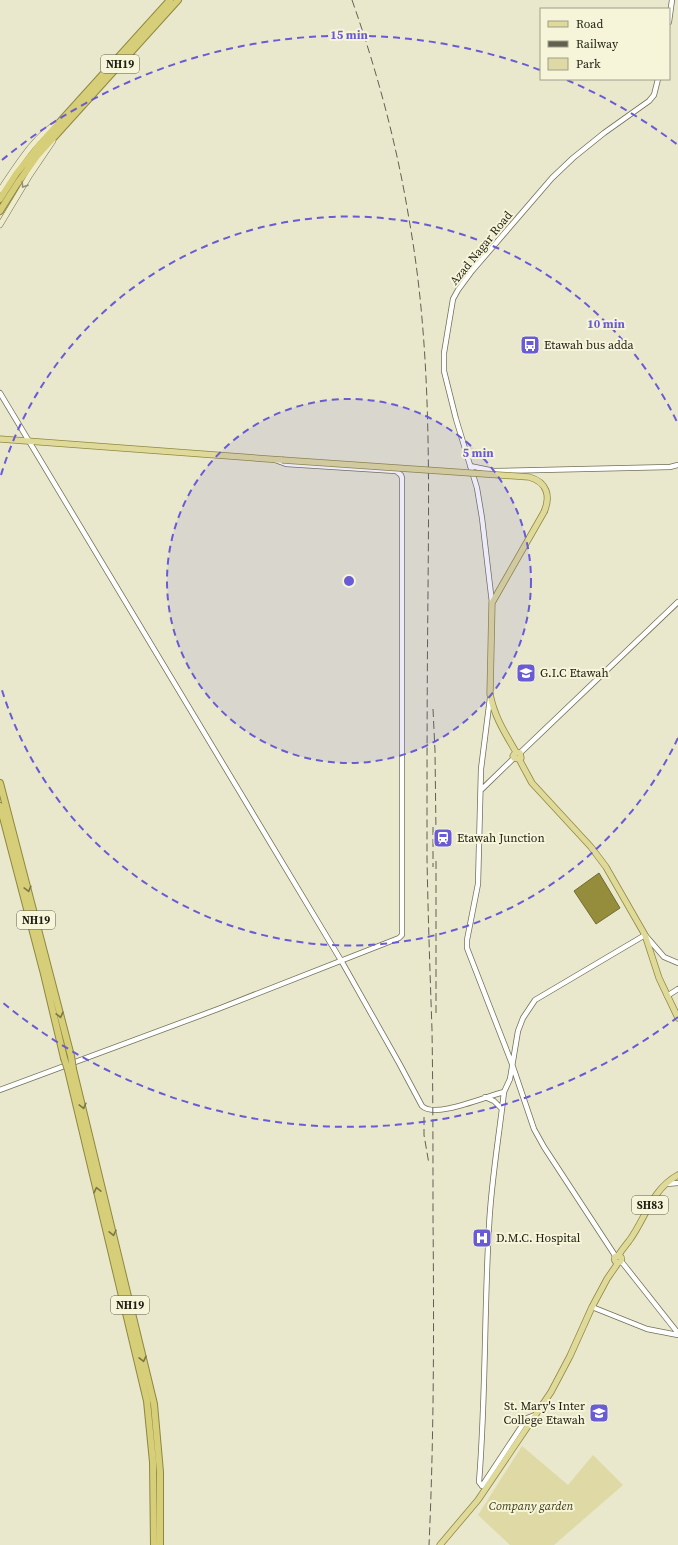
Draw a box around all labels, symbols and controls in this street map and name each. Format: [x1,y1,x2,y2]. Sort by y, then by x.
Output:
legend [540,8,670,80]
text: Road [576,16,603,32]
text: 15 min [330,27,368,43]
text: Railway [576,36,619,52]
road number: NH19 [101,55,139,73]
text: Park [576,56,601,72]
one-way arrow [22,180,29,187]
street label: Azad Nagar Road [446,207,516,288]
text: 10 min [587,316,625,332]
bus stop icon: Etawah bus adda [519,334,541,356]
place label: Etawah bus adda [544,337,634,353]
text: 5 min [462,445,494,461]
centre of rings [342,574,356,588]
school or university icon: G.I.C Etawah [515,662,537,684]
place label: G.I.C Etawah [540,665,609,681]
station icon: Etawah Junction [432,827,454,849]
place label: Etawah Junction [457,830,545,846]
one-way arrow [23,886,31,892]
road number: NH19 [17,911,55,929]
one-way arrow [55,1011,64,1018]
one-way arrow [78,1103,87,1110]
one-way arrow [93,1187,101,1193]
road number: SH83 [632,1196,668,1214]
hospital icon: D.M.C. Hospital [471,1227,493,1249]
one-way arrow [109,1230,117,1236]
place label: D.M.C. Hospital [496,1230,581,1246]
road number: NH19 [111,1296,149,1314]
one-way arrow [139,1356,147,1363]
place label: St. Mary's Inter College Etawah [503,1398,585,1428]
school or university icon: St. Mary's Inter College Etawah [588,1402,610,1424]
park label: Company garden [489,1498,573,1514]

